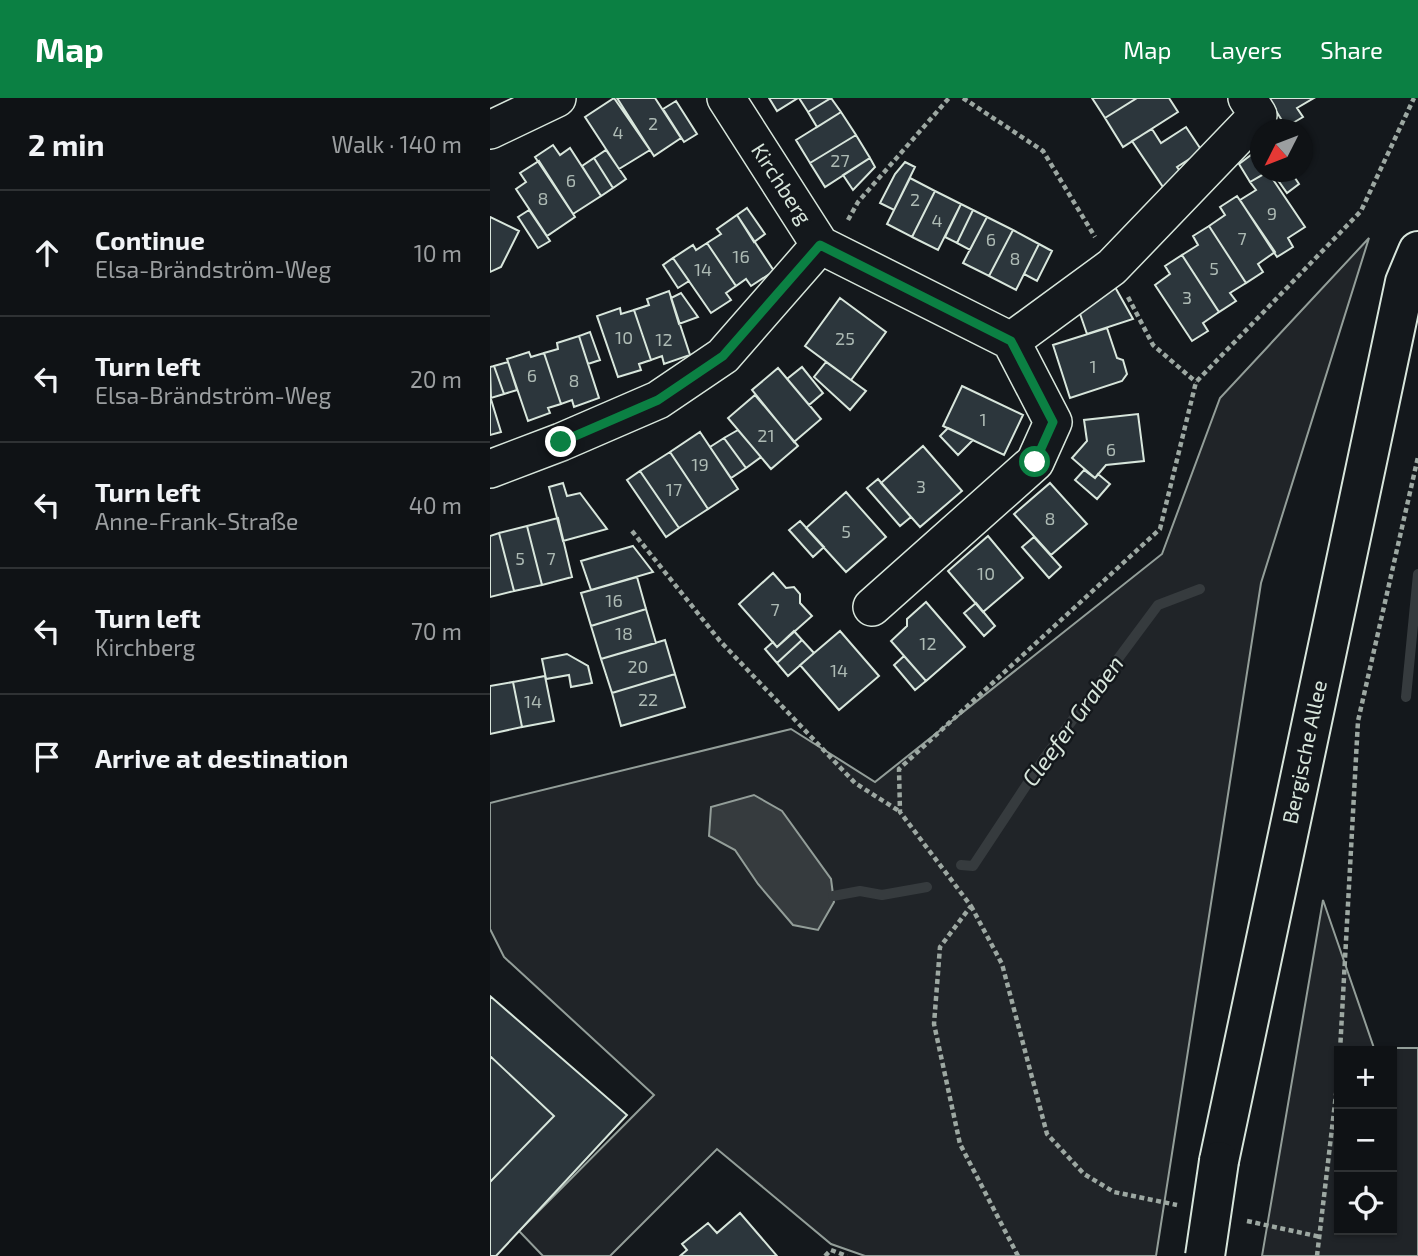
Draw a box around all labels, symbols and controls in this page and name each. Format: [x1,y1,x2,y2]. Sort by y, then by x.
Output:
text: Map [35,29,104,69]
text: Map [1123,35,1171,64]
text: Layers [1209,35,1282,64]
text: Share [1320,35,1383,64]
house number: 2 [648,112,658,134]
north arrow [1250,119,1313,182]
house number: 4 [612,121,624,143]
text: 2 min [28,126,105,162]
text: Walk · 140 m [331,130,462,158]
street label: Kirchberg [747,138,818,229]
house number: 27 [830,149,850,171]
house number: 6 [566,169,576,191]
house number: 8 [538,187,548,209]
house number: 2 [910,188,920,210]
house number: 9 [1267,202,1277,224]
house number: 4 [931,209,943,231]
text: Continue [95,224,205,255]
house number: 7 [1237,227,1247,249]
house number: 6 [986,228,996,250]
icon: ahead [28,234,66,272]
text: 10 m [414,239,462,267]
house number: 16 [732,245,750,267]
house number: 8 [1010,247,1020,269]
text: Elsa-Brändström-Weg [95,255,331,283]
house number: 5 [1209,257,1219,279]
house number: 14 [694,258,712,280]
house number: 3 [1182,286,1192,308]
house number: 10 [615,326,633,348]
house number: 25 [835,327,855,349]
house number: 12 [655,328,673,350]
text: Turn left [95,350,201,381]
house number: 1 [1089,355,1097,377]
icon: left [28,360,66,398]
house number: 6 [527,364,537,386]
text: 20 m [410,365,462,393]
house number: 8 [569,369,579,391]
text: Elsa-Brändström-Weg [95,381,331,409]
house number: 1 [979,408,987,430]
house number: 21 [757,424,775,446]
route end [545,426,576,457]
house number: 6 [1106,438,1116,460]
route start [1019,446,1050,477]
house number: 19 [691,453,709,475]
house number: 3 [916,475,926,497]
text: Turn left [95,476,201,507]
house number: 17 [666,478,682,500]
icon: left [28,486,66,524]
text: 40 m [409,491,462,519]
text: Anne-Frank-Straße [95,507,298,535]
house number: 8 [1045,507,1055,529]
house number: 5 [841,520,851,542]
house number: 5 [515,547,525,569]
house number: 7 [546,547,556,569]
house number: 10 [977,562,995,584]
house number: 16 [605,589,623,611]
house number: 7 [770,598,780,620]
text: Turn left [95,602,201,633]
icon: left [28,612,66,650]
text: 70 m [411,617,462,645]
house number: 18 [615,622,633,644]
house number: 12 [919,632,937,654]
text: Kirchberg [95,633,195,661]
water label: Cleefer Graben [1015,650,1129,791]
house number: 20 [628,655,648,677]
house number: 14 [830,659,848,681]
street label: Bergische Allee [1276,678,1331,826]
house number: 22 [638,688,658,710]
house number: 14 [524,690,542,712]
icon: arrive [28,738,66,776]
text: Arrive at destination [95,742,348,773]
map controls [1334,1046,1397,1235]
button: + [1334,1046,1397,1109]
button: − [1334,1109,1397,1172]
button: locate [1334,1172,1397,1235]

